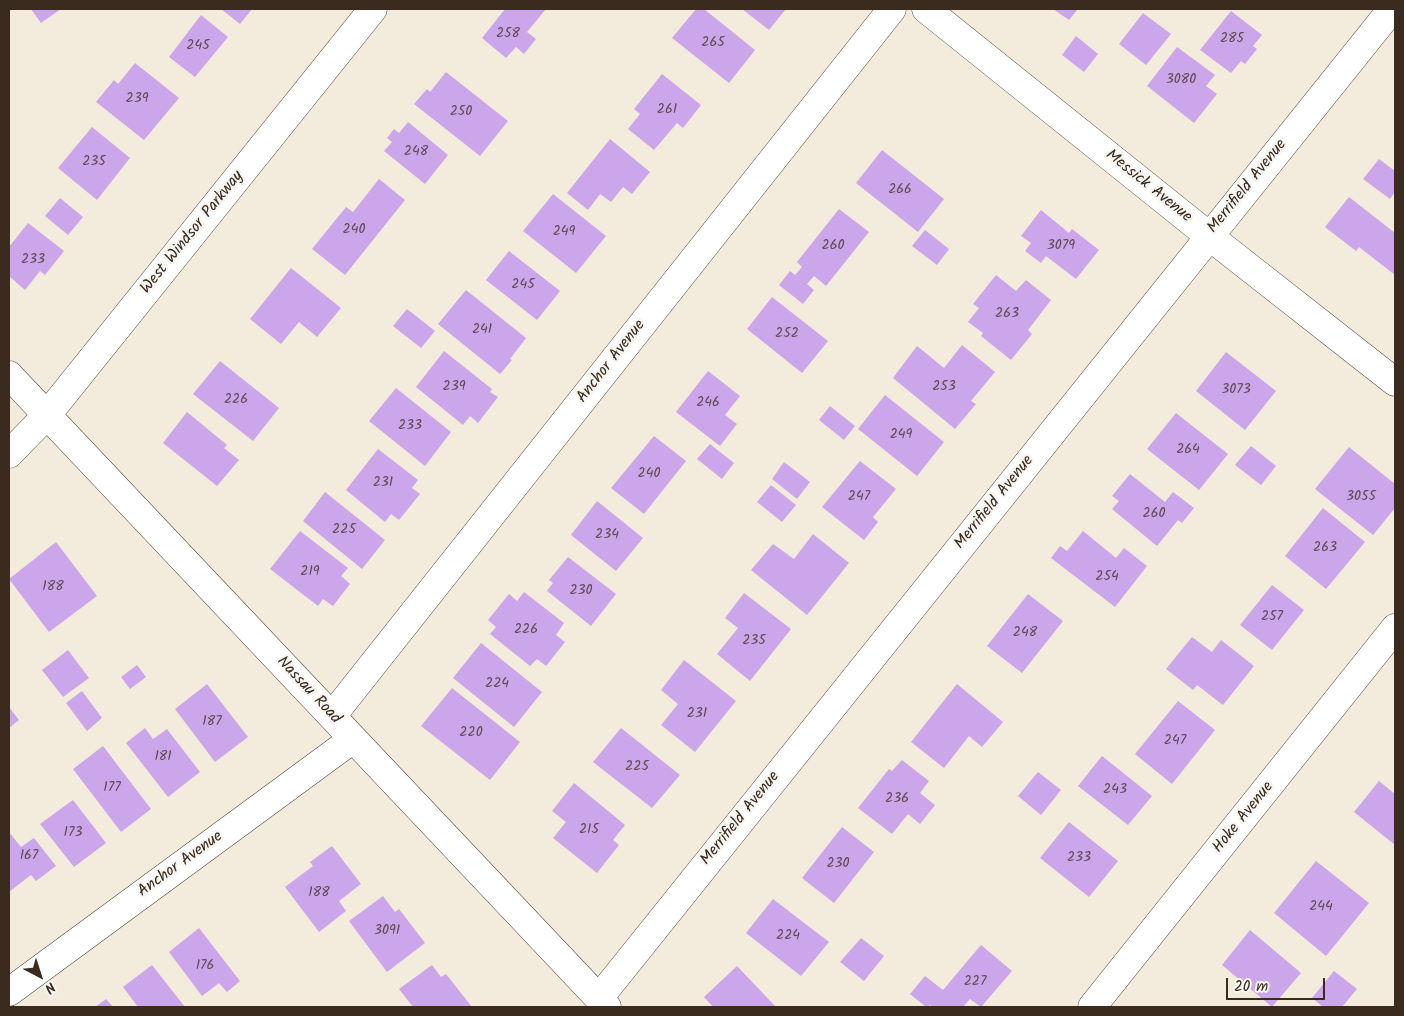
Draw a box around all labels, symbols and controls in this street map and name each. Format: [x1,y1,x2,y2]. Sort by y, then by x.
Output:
house number: 258 [496,27,520,43]
house number: 285 [1220,32,1244,48]
house number: 265 [701,36,725,52]
house number: 245 [186,39,210,55]
house number: 3080 [1166,73,1196,89]
house number: 239 [126,92,148,108]
house number: 261 [657,103,677,119]
house number: 250 [450,105,472,121]
street label: Merrifield Avenue [1204,136,1292,238]
house number: 248 [404,145,428,161]
street label: Messick Avenue [1101,146,1195,228]
house number: 235 [82,155,106,171]
street label: West Windsor Parkway [138,168,248,298]
house number: 266 [888,183,912,199]
house number: 240 [343,223,365,239]
house number: 249 [553,225,575,241]
house number: 260 [822,239,844,255]
house number: 3079 [1047,239,1075,255]
house number: 233 [21,253,45,269]
house number: 245 [511,278,535,294]
house number: 263 [995,307,1019,323]
street label: Anchor Avenue [574,317,650,407]
house number: 241 [472,323,492,339]
house number: 252 [775,327,799,343]
house number: 239 [443,380,465,396]
house number: 253 [932,380,956,396]
house number: 3073 [1221,383,1251,399]
house number: 226 [224,393,248,409]
house number: 246 [696,396,720,412]
house number: 233 [398,419,422,435]
house number: 249 [890,428,912,444]
house number: 264 [1176,443,1200,459]
street label: Merrifield Avenue [951,452,1039,554]
house number: 240 [638,467,660,483]
house number: 231 [373,476,393,492]
house number: 247 [848,490,870,506]
house number: 3055 [1346,490,1376,506]
house number: 260 [1143,507,1165,523]
house number: 225 [332,523,356,539]
house number: 234 [595,528,619,544]
house number: 263 [1313,541,1337,557]
house number: 219 [300,565,320,581]
house number: 254 [1095,570,1119,586]
house number: 188 [42,580,64,596]
house number: 230 [569,584,593,600]
house number: 257 [1261,610,1283,626]
house number: 226 [514,623,538,639]
house number: 248 [1013,626,1037,642]
house number: 235 [742,634,766,650]
street label: Nassau Road [272,653,344,729]
house number: 224 [485,677,509,693]
house number: 231 [687,707,707,723]
house number: 187 [202,715,222,731]
house number: 220 [459,726,483,742]
house number: 247 [1164,734,1186,750]
house number: 181 [154,750,172,766]
house number: 225 [625,760,649,776]
street label: Merrifield Avenue [697,768,785,870]
street label: Hoke Avenue [1209,778,1279,858]
house number: 177 [103,781,121,797]
house number: 243 [1103,783,1127,799]
house number: 236 [885,792,909,808]
house number: 215 [579,823,599,839]
house number: 173 [64,826,82,842]
street label: Anchor Avenue [135,828,227,902]
house number: 167 [20,849,38,865]
house number: 233 [1067,851,1091,867]
house number: 230 [826,857,850,873]
house number: 188 [308,886,330,902]
house number: 244 [1309,900,1333,916]
house number: 3091 [374,924,400,940]
house number: 224 [776,929,800,945]
north arrow [15,951,65,1001]
house number: 176 [196,959,214,975]
scale bar [1229,968,1328,1000]
house number: 227 [964,975,986,991]
text: 20 m [1234,975,1268,999]
text: N [39,976,60,999]

